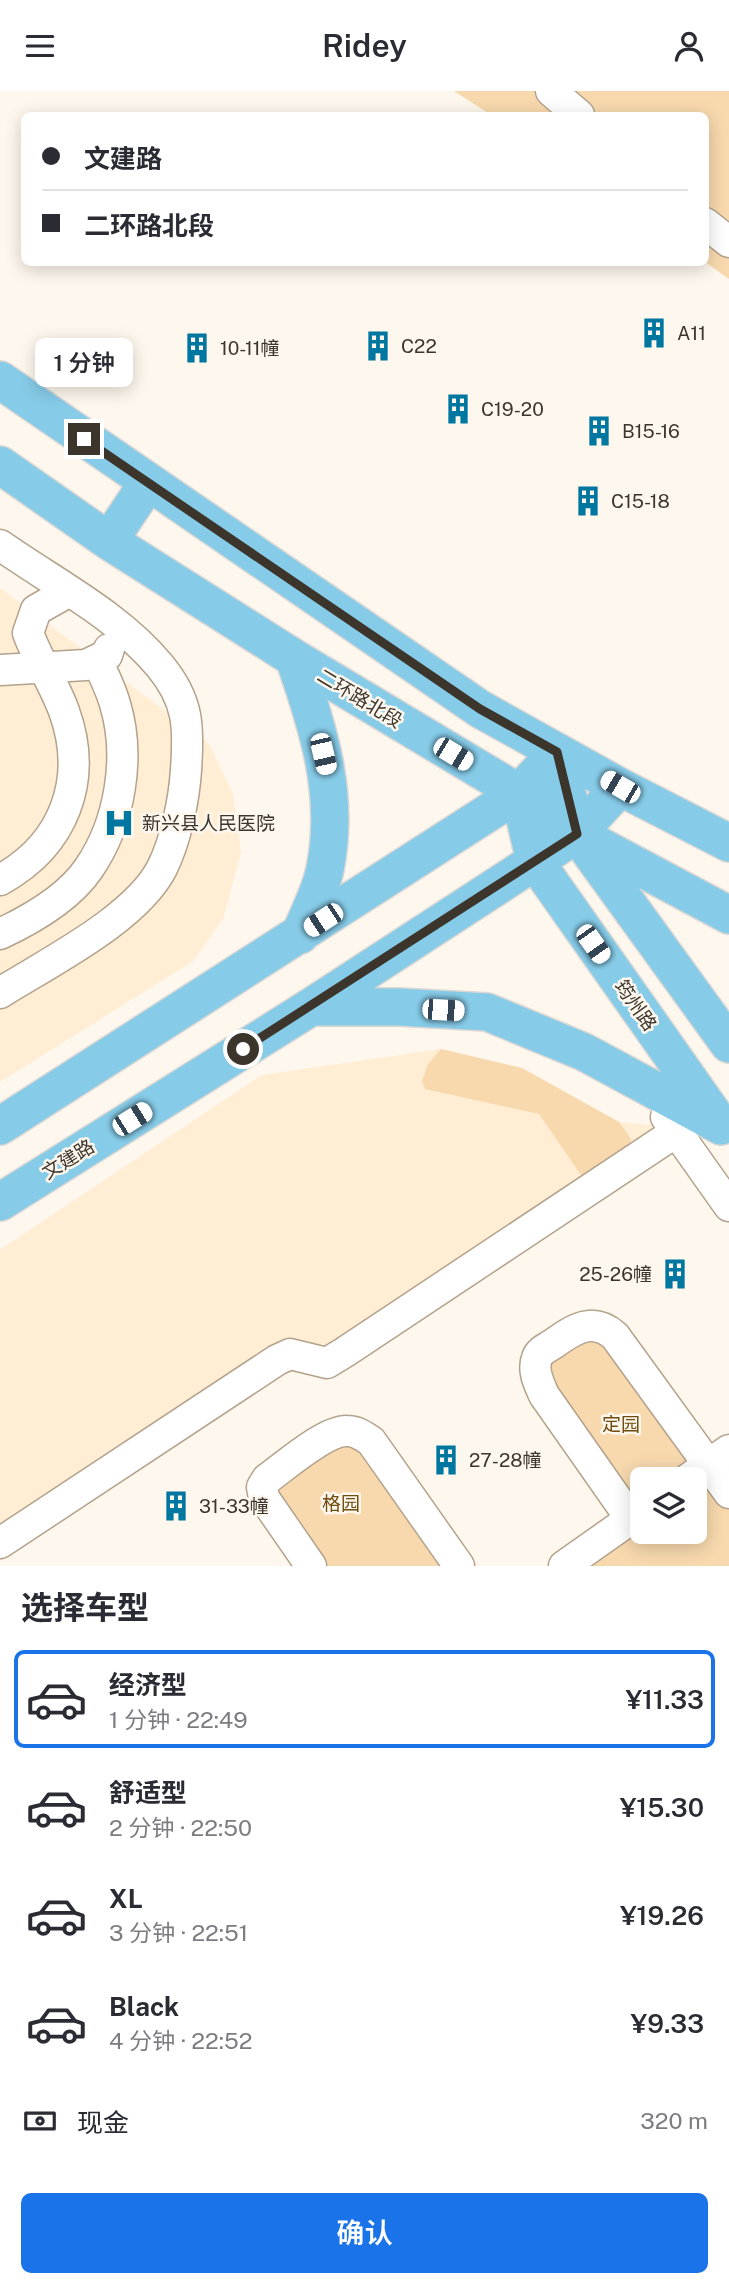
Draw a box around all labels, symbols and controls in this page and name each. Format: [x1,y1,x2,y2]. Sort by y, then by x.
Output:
icon: menu [21,27,59,65]
text: Ridey [322,27,407,64]
icon: person [670,27,708,65]
text: 文建路 [84,143,162,174]
text: 二环路北段 [84,210,214,241]
building icon: A11 [637,316,671,350]
place label: A11 [677,322,706,344]
building icon: C22 [361,329,395,363]
building icon: 10-11幢 [180,331,214,365]
place label: C22 [401,335,437,357]
callout: 1 分钟 [35,337,133,387]
place label: 10-11幢 [220,337,280,359]
text: 1 分钟 [54,349,115,376]
building icon: C19-20 [441,392,475,426]
place label: C19-20 [481,398,544,420]
building icon: B15-16 [582,414,616,448]
place label: B15-16 [622,420,680,442]
route end [68,423,100,455]
building icon: C15-18 [571,484,605,518]
place label: C15-18 [611,490,670,512]
street label: 二环路北段 [314,664,406,732]
car [309,731,338,777]
car [430,734,477,774]
car [597,767,644,807]
hospital icon: 新兴县人民医院 [102,806,136,840]
place label: 新兴县人民医院 [142,812,275,834]
car [300,900,347,940]
car [573,921,614,967]
street label: 筠州路 [611,975,661,1035]
car [422,998,465,1022]
route start [227,1033,259,1065]
car [109,1099,156,1139]
street label: 文建路 [38,1135,98,1183]
building icon: 25-26幢 [658,1257,692,1291]
place label: 25-26幢 [579,1263,652,1285]
park label: 定园 [602,1413,640,1435]
building icon: 27-28幢 [429,1443,463,1477]
place label: 27-28幢 [469,1449,542,1471]
map controls [630,1467,707,1544]
button: layers [630,1467,707,1544]
building icon: 31-33幢 [159,1489,193,1523]
park label: 格园 [322,1492,360,1514]
place label: 31-33幢 [199,1495,269,1517]
text: 选择车型 [21,1589,149,1626]
icon: car [25,1668,88,1731]
text: 经济型 [109,1669,187,1700]
text: ¥11.33 [626,1684,704,1715]
text: 1 分钟 · 22:49 [109,1706,248,1733]
icon: car [25,1776,88,1839]
text: 舒适型 [109,1777,187,1808]
text: ¥15.30 [620,1792,704,1823]
text: 2 分钟 · 22:50 [109,1814,252,1841]
text: XL [109,1883,143,1914]
icon: car [25,1884,88,1947]
text: ¥19.26 [620,1900,704,1931]
text: 3 分钟 · 22:51 [109,1919,248,1946]
text: Black [109,1991,179,2022]
icon: car [25,1992,88,2055]
text: ¥9.33 [631,2008,704,2039]
text: 4 分钟 · 22:52 [109,2027,252,2054]
icon: cash [21,2102,59,2140]
text: 现金 [77,2107,129,2138]
text: 320 m [640,2107,708,2134]
button: 确认 [21,2193,708,2273]

